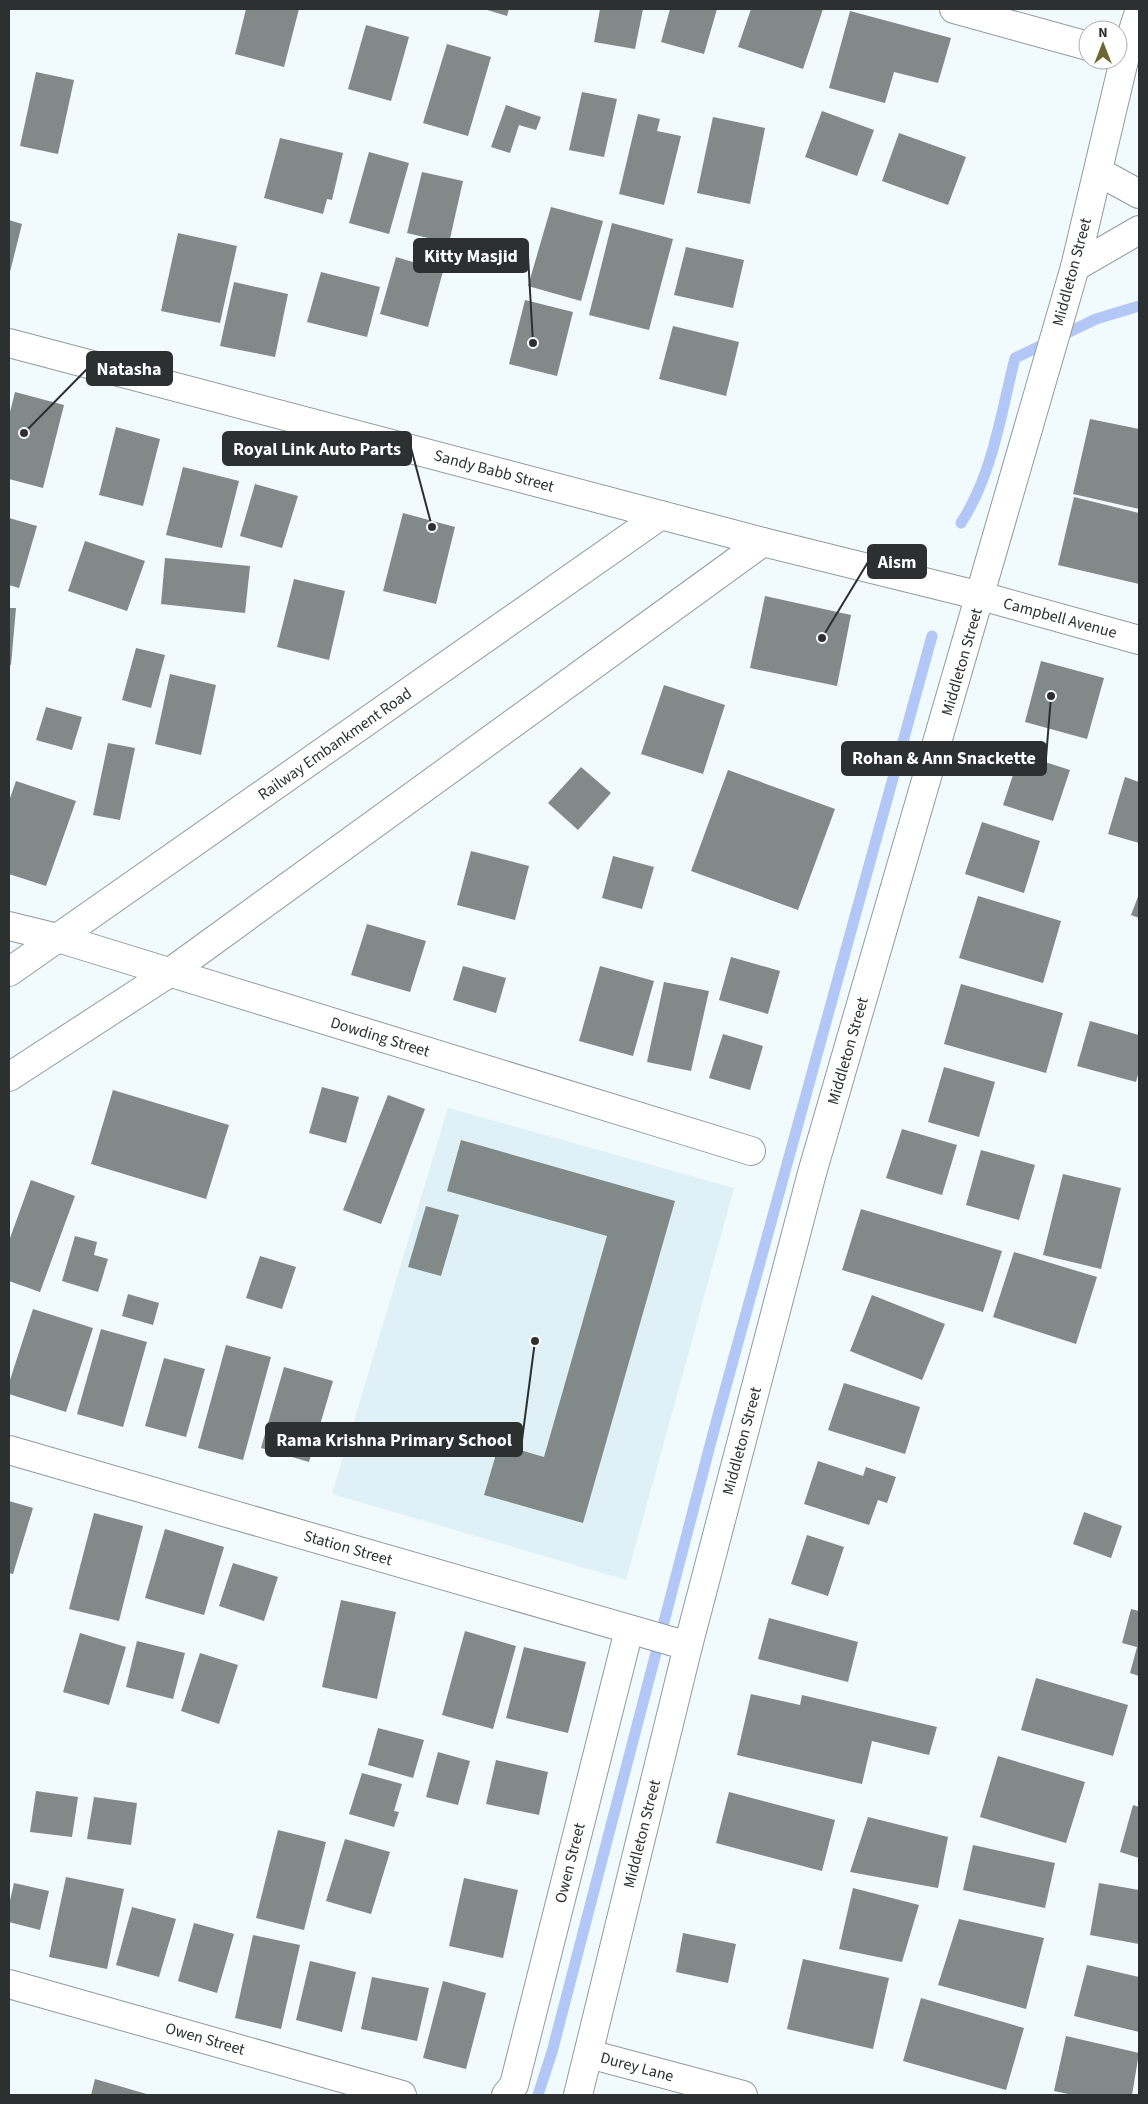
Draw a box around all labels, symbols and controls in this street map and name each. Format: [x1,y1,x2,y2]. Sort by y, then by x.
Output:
north arrow [1078,20,1128,70]
text: N [1098,23,1108,43]
street label: Middleton Street [1047,215,1097,329]
callout: Kitty Masjid [414,239,528,272]
text: Kitty Masjid [424,244,518,269]
callout: Natasha [87,352,172,385]
text: Natasha [97,357,161,382]
callout: Royal Link Auto Parts [223,432,411,465]
text: Royal Link Auto Parts [233,437,401,462]
street label: Sandy Babb Street [432,444,557,498]
callout: Aism [868,545,926,578]
text: Aism [877,550,916,575]
street label: Campbell Avenue [1001,592,1119,644]
street label: Middleton Street [936,605,988,718]
street label: Railway Embankment Road [254,682,416,806]
callout: Rohan & Ann Snackette [842,742,1046,775]
text: Rohan & Ann Snackette [852,746,1036,771]
street label: Middleton Street [822,994,874,1107]
street label: Dowding Street [328,1011,433,1063]
street label: Middleton Street [717,1384,767,1498]
callout: Rama Krishna Primary School [266,1423,522,1456]
text: Rama Krishna Primary School [276,1428,512,1453]
street label: Station Street [301,1525,395,1571]
street label: Middleton Street [618,1777,666,1891]
street label: Owen Street [549,1820,591,1905]
street label: Owen Street [163,2017,248,2061]
street label: Durey Lane [598,2047,676,2087]

